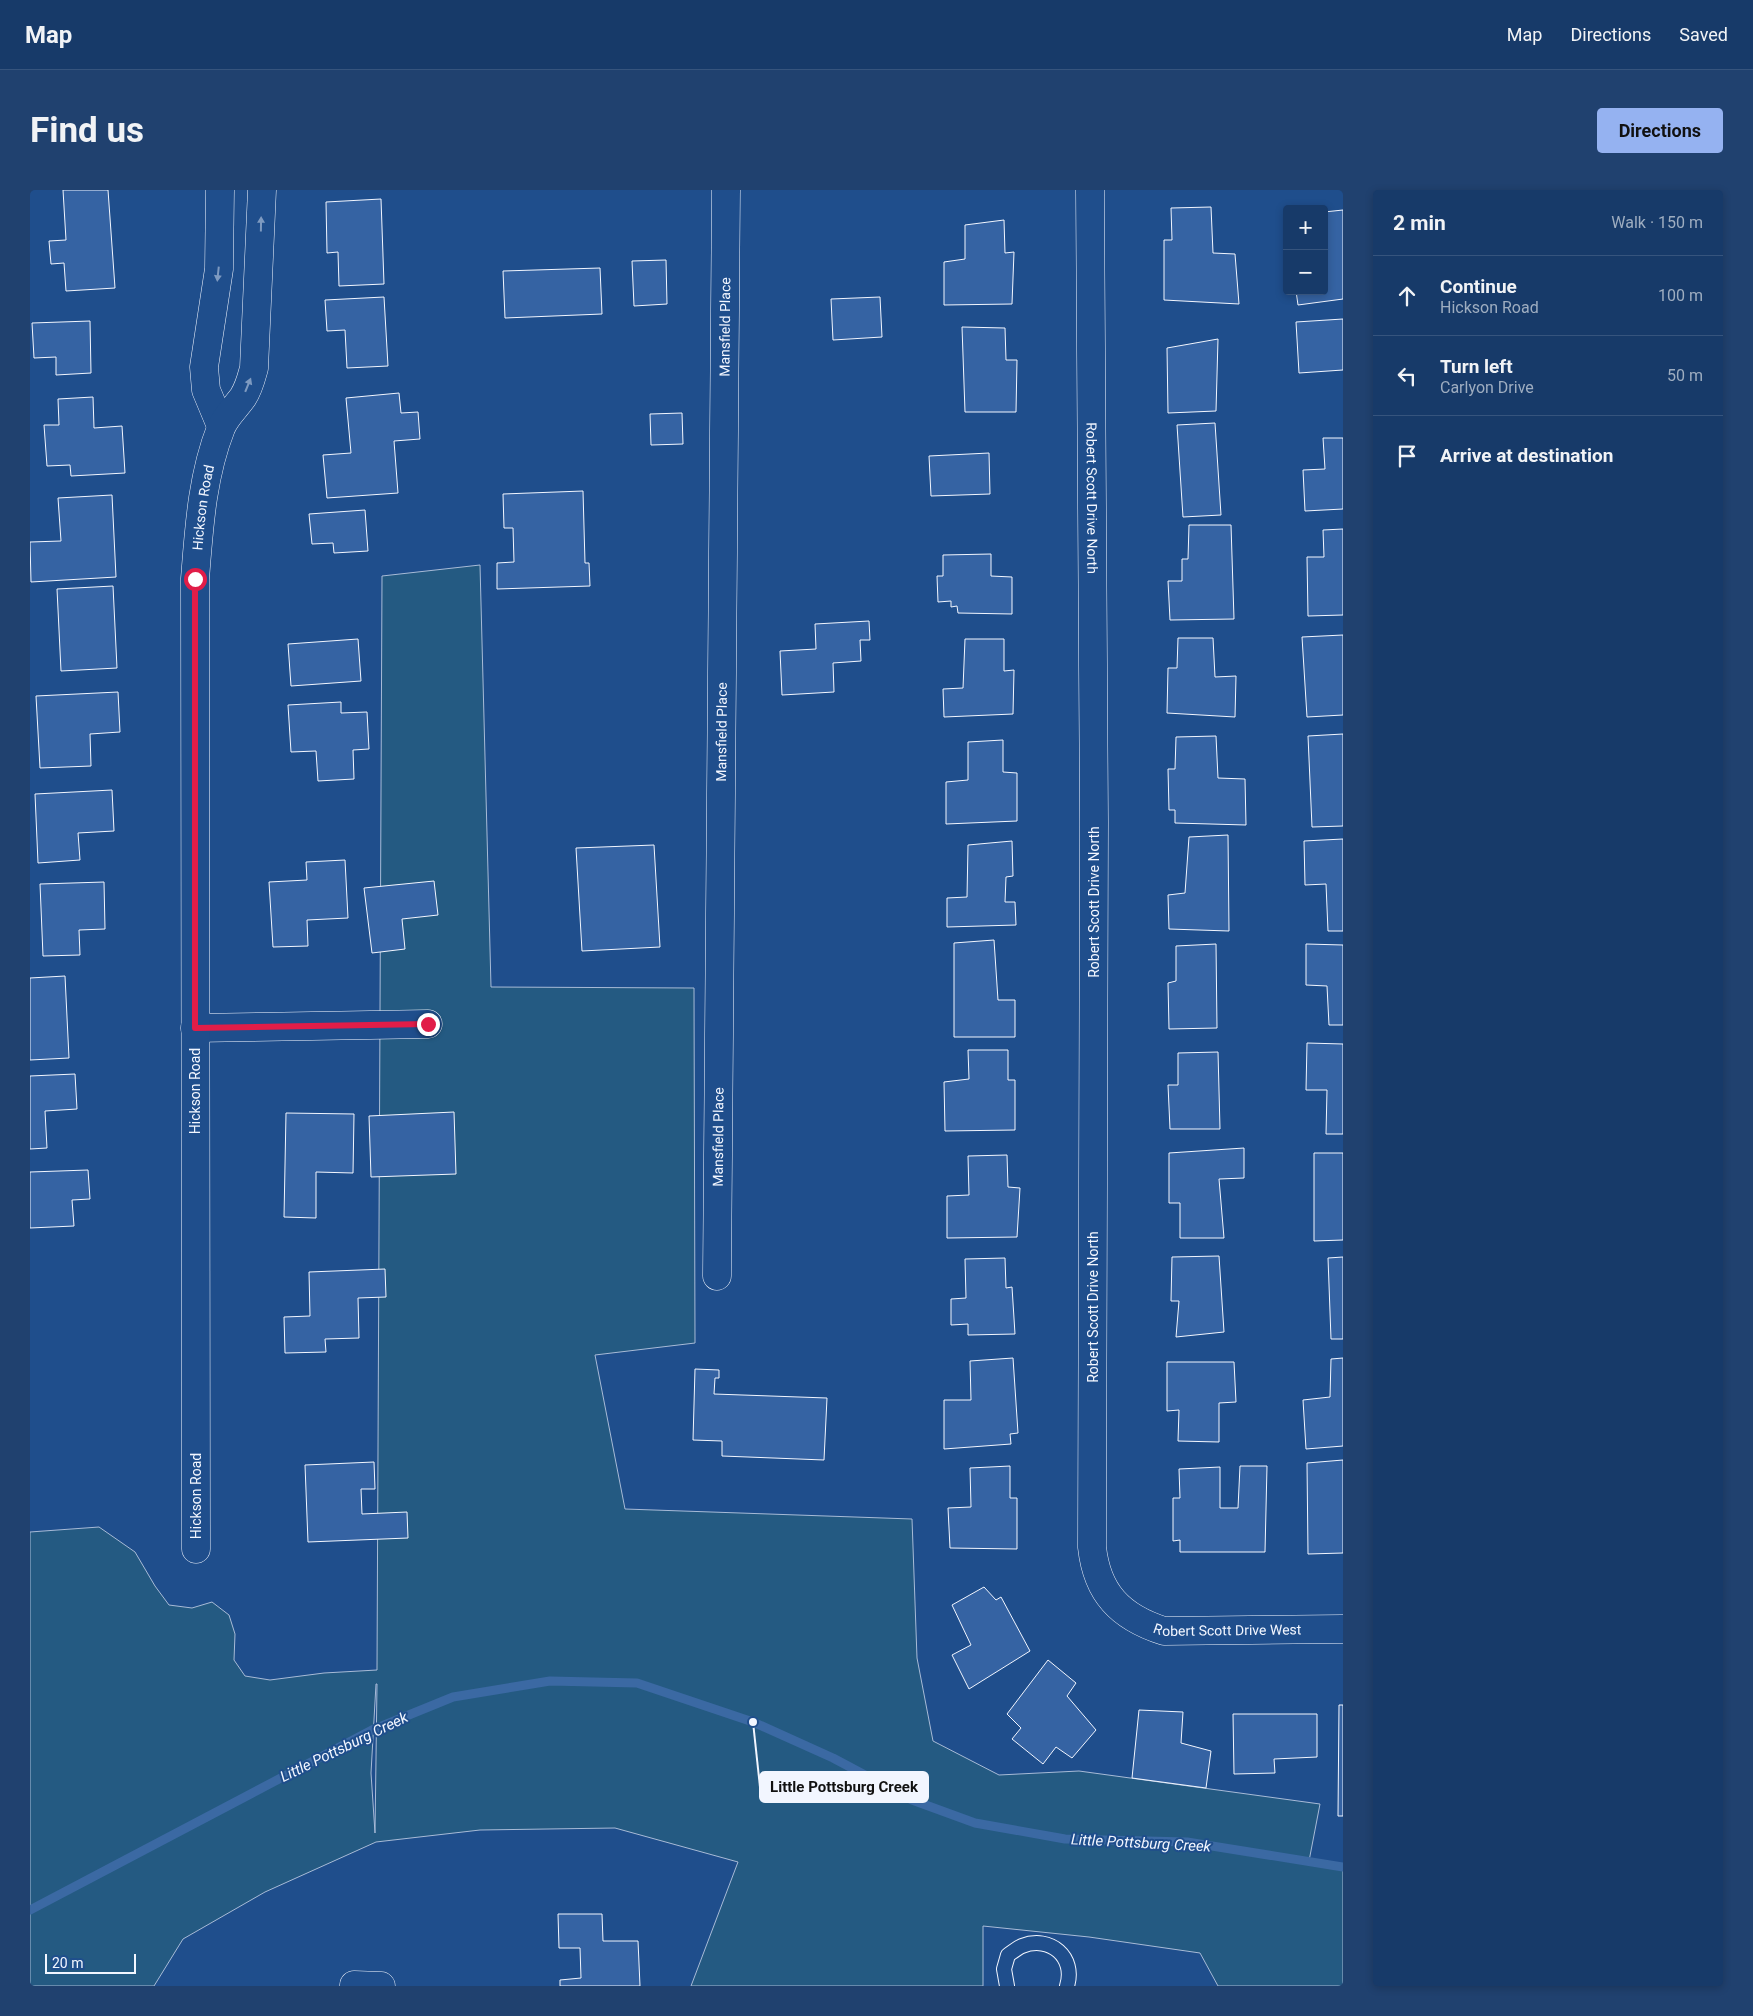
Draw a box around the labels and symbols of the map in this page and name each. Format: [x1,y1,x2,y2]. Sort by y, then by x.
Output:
one-way arrow [257,216,265,232]
one-way arrow [214,266,222,282]
street label: Mansfield Place [716,277,733,377]
one-way arrow [245,378,253,392]
street label: Robert Scott Drive North [1083,422,1100,574]
street label: Hickson Road [189,463,217,551]
route start [184,568,207,591]
street label: Mansfield Place [713,682,730,782]
street label: Robert Scott Drive North [1086,826,1102,978]
route end [417,1013,440,1036]
street label: Hickson Road [187,1048,203,1134]
street label: Mansfield Place [710,1087,727,1187]
street label: Robert Scott Drive North [1085,1231,1101,1383]
street label: Hickson Road [188,1453,204,1539]
street label: Robert Scott Drive West [1151,1620,1302,1639]
water label: Little Pottsburg Creek [277,1708,411,1786]
callout: Little Pottsburg Creek [760,1772,928,1802]
text: Little Pottsburg Creek [770,1778,919,1796]
water label: Little Pottsburg Creek [1071,1830,1212,1856]
scale bar [45,1951,136,1974]

